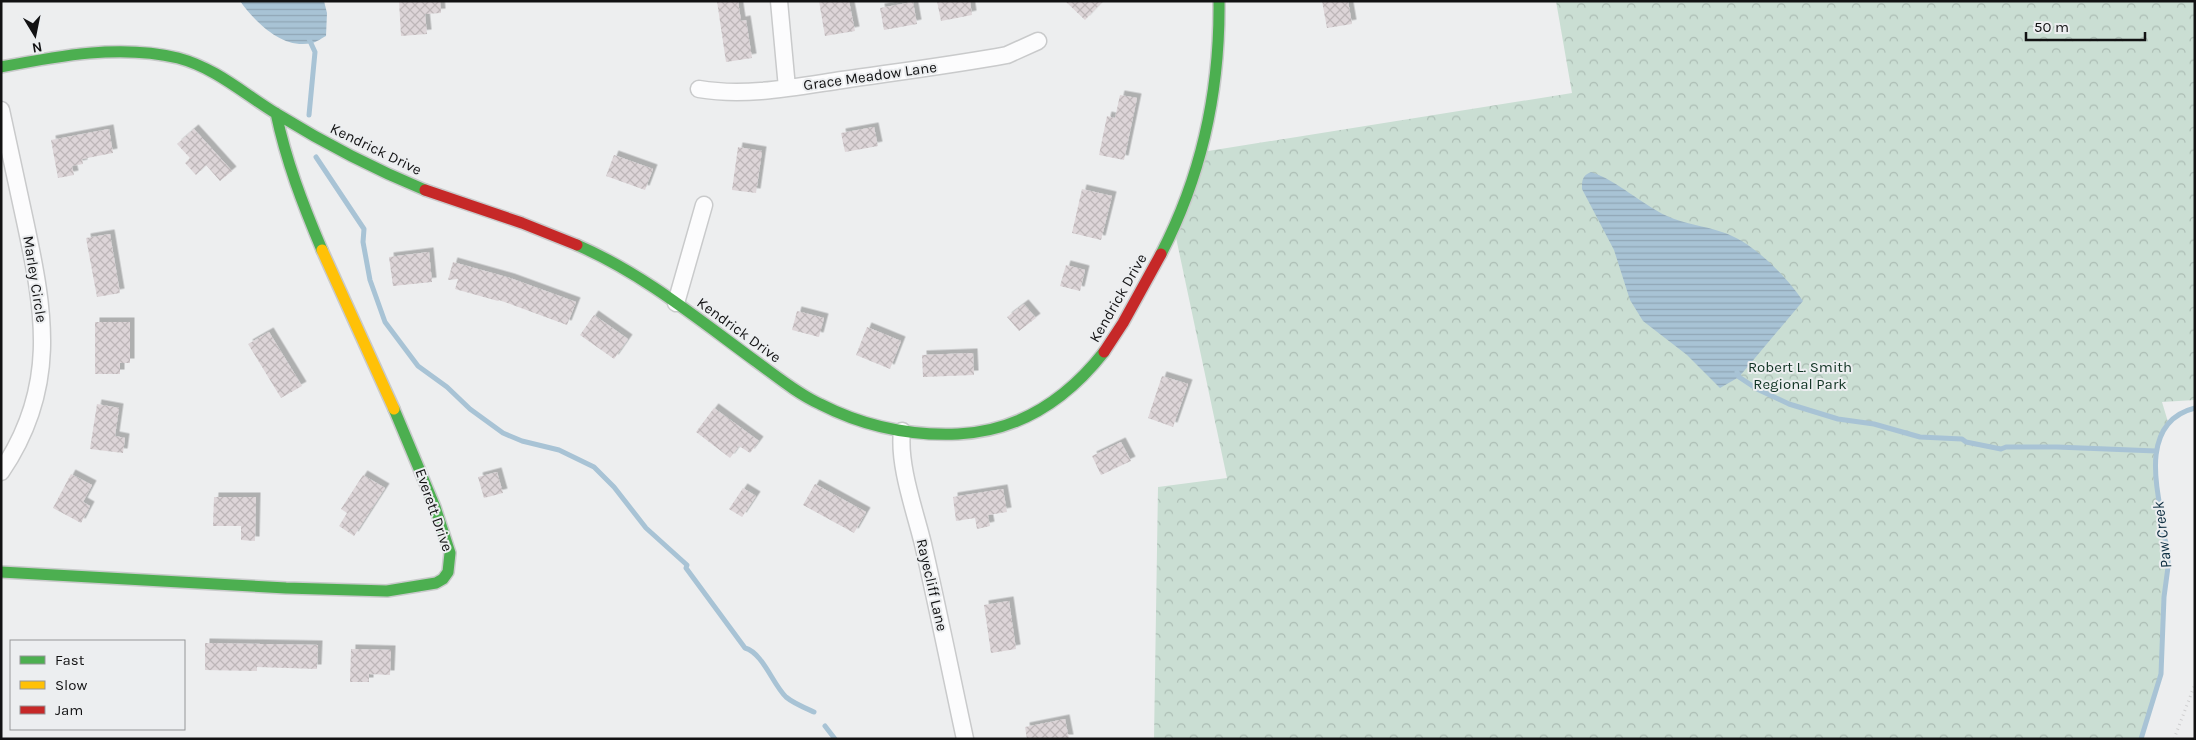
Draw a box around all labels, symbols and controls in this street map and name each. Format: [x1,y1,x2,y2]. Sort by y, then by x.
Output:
north arrow [10,10,60,60]
scale bar [2026,10,2145,42]
text: 50 m [2034,18,2069,36]
text: N [31,38,44,57]
street label: Grace Meadow Lane [802,58,938,94]
street label: Kendrick Drive [327,119,425,179]
street label: Marley Circle [19,234,51,324]
street label: Kendrick Drive [1085,250,1151,346]
street label: Kendrick Drive [693,293,785,367]
park label: Robert L. Smith Regional Park [1748,358,1852,393]
street label: Everett Drive [411,466,457,554]
water label: Paw Creek [2148,500,2176,569]
street label: Rayecliff Lane [913,537,951,633]
legend [10,640,185,730]
text: Fast [55,651,85,669]
text: Slow [55,676,87,694]
text: Jam [55,701,83,719]

